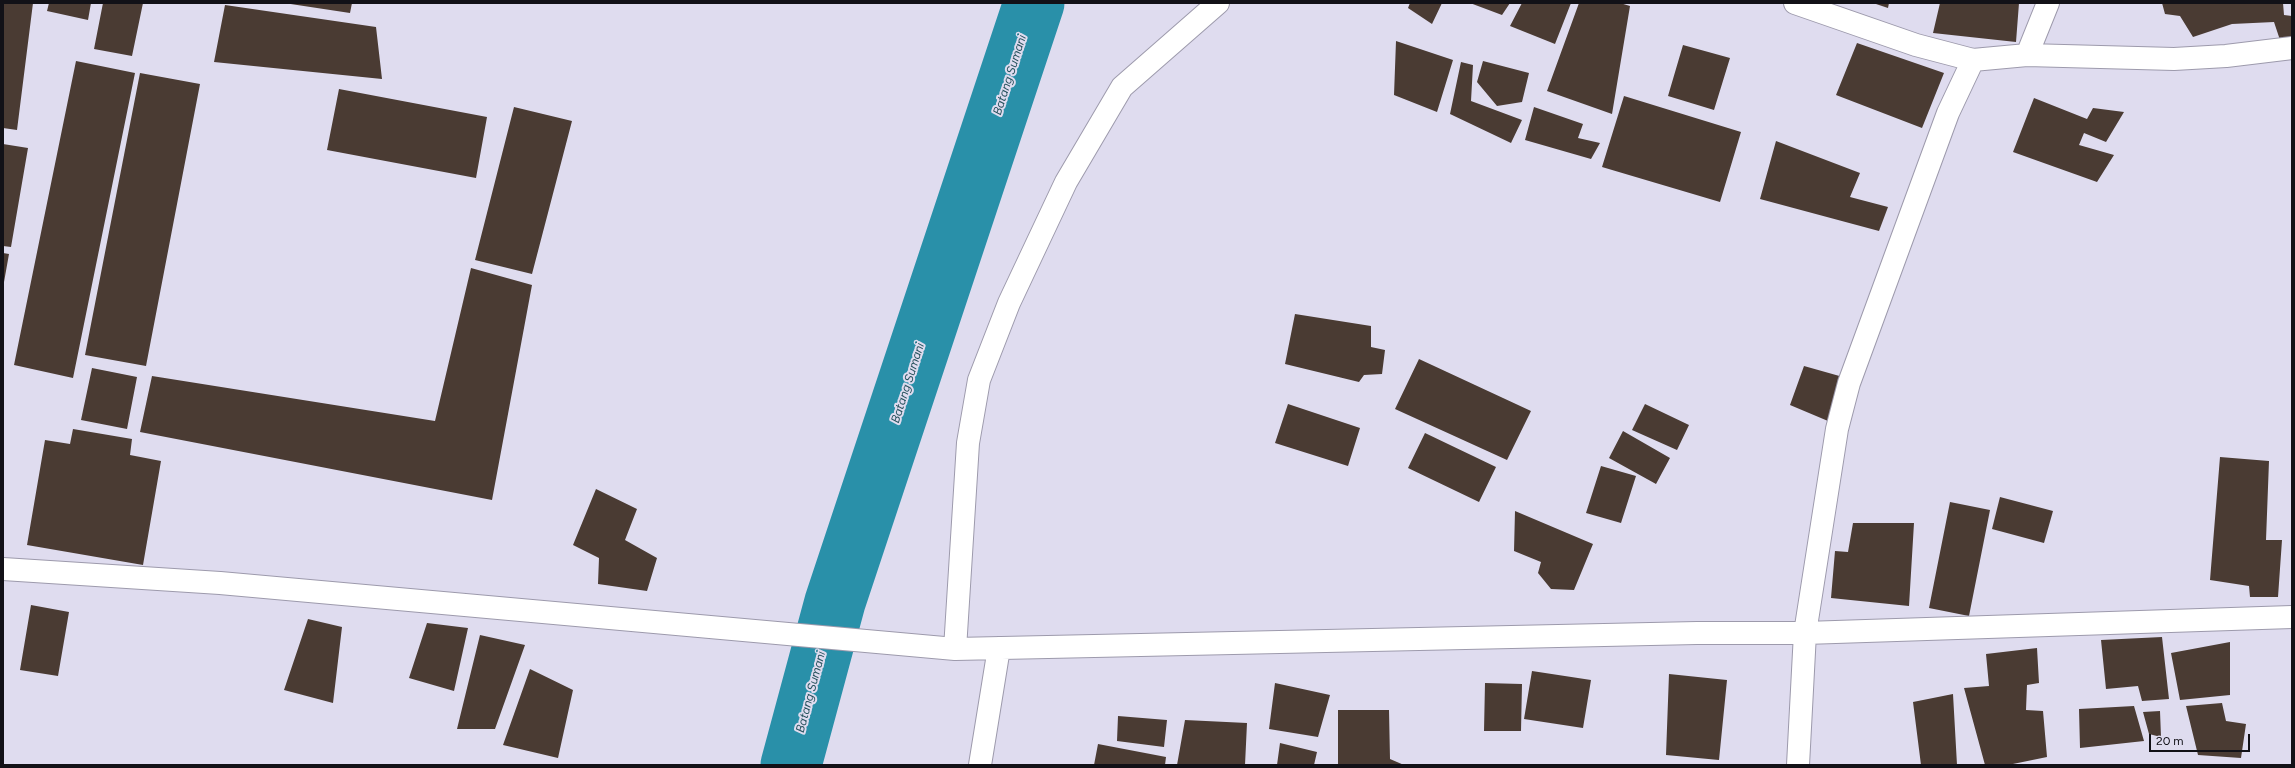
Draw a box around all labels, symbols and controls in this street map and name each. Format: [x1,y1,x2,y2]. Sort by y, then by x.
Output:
water label: Batang Sumani [990,33,1030,117]
water label: Batang Sumani [888,341,928,425]
water label: Batang Sumani [793,650,829,734]
scale bar [2151,726,2252,752]
text: 20 m [2156,734,2184,748]

